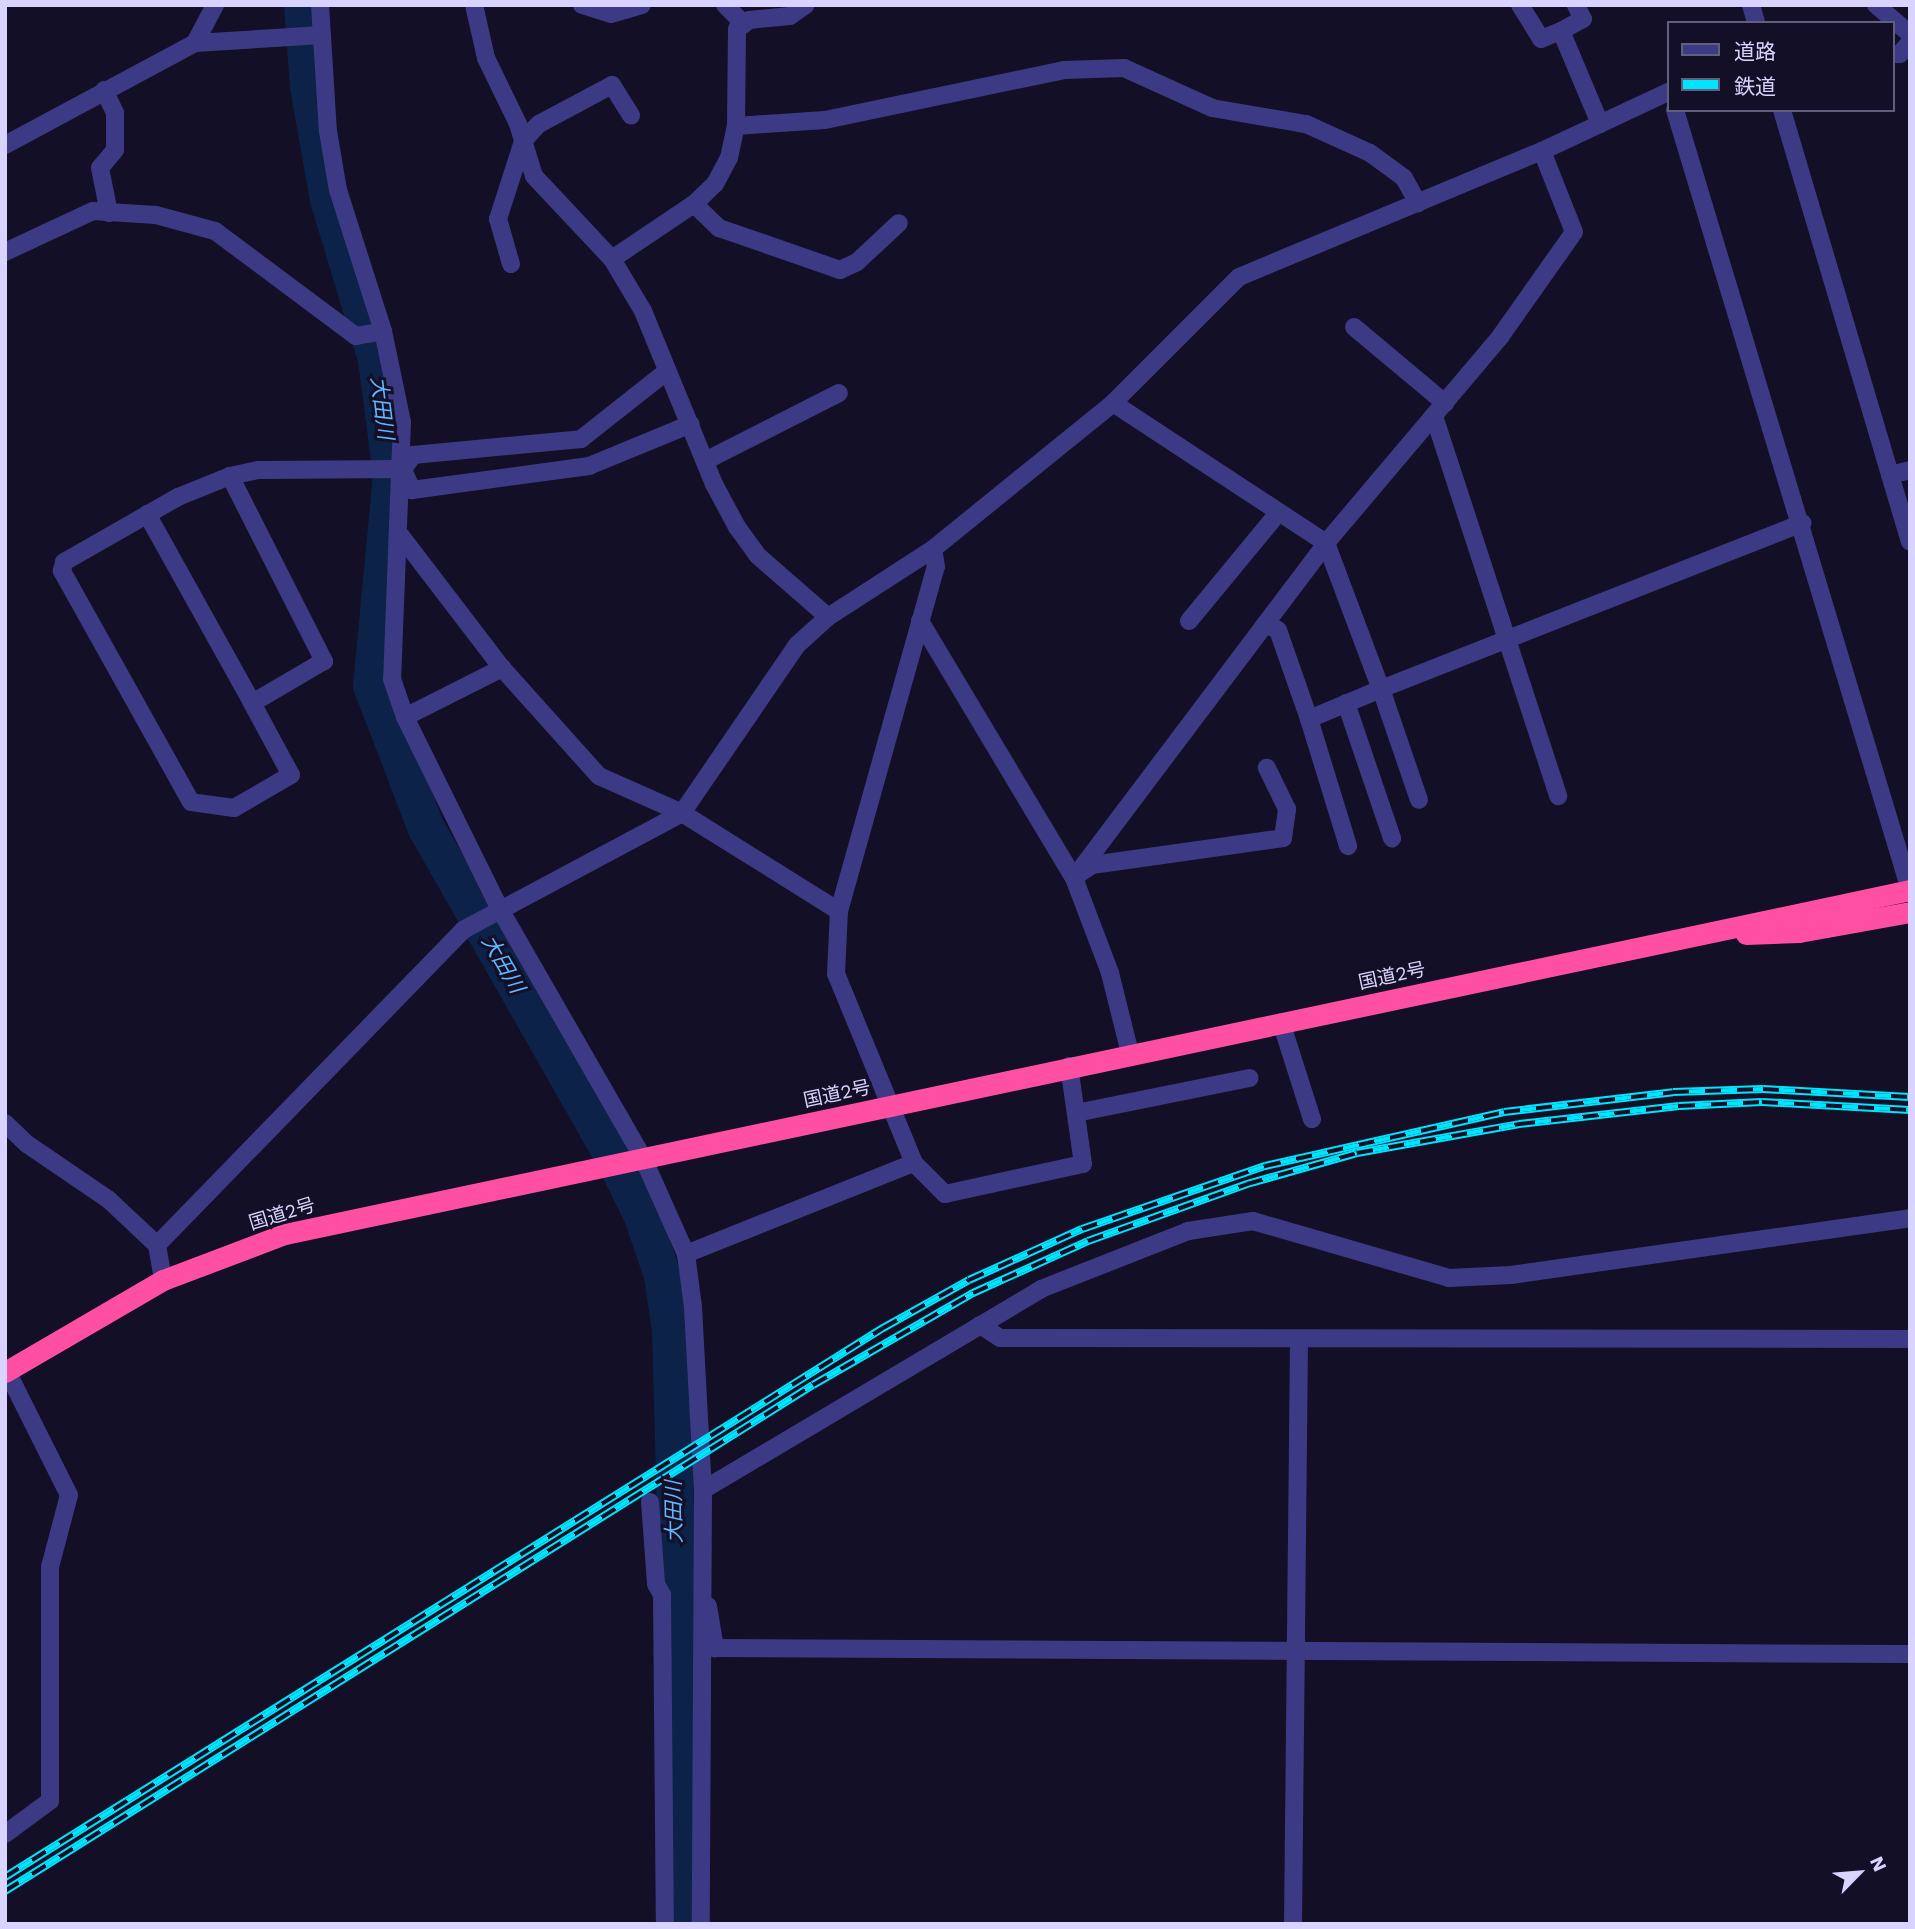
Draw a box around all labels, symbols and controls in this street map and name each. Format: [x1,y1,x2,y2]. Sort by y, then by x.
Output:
legend [1666,21,1894,112]
text: 道路 [1734,39,1776,64]
text: 鉄道 [1734,74,1776,99]
water label: 大田川 [366,375,398,441]
water label: 大田川 [476,930,530,998]
street label: 国道2号 [1356,958,1428,994]
street label: 国道2号 [801,1076,873,1112]
street label: 国道2号 [246,1193,318,1235]
water label: 大田川 [661,1480,687,1544]
north arrow [1824,1838,1894,1908]
text: N [1865,1853,1892,1875]

